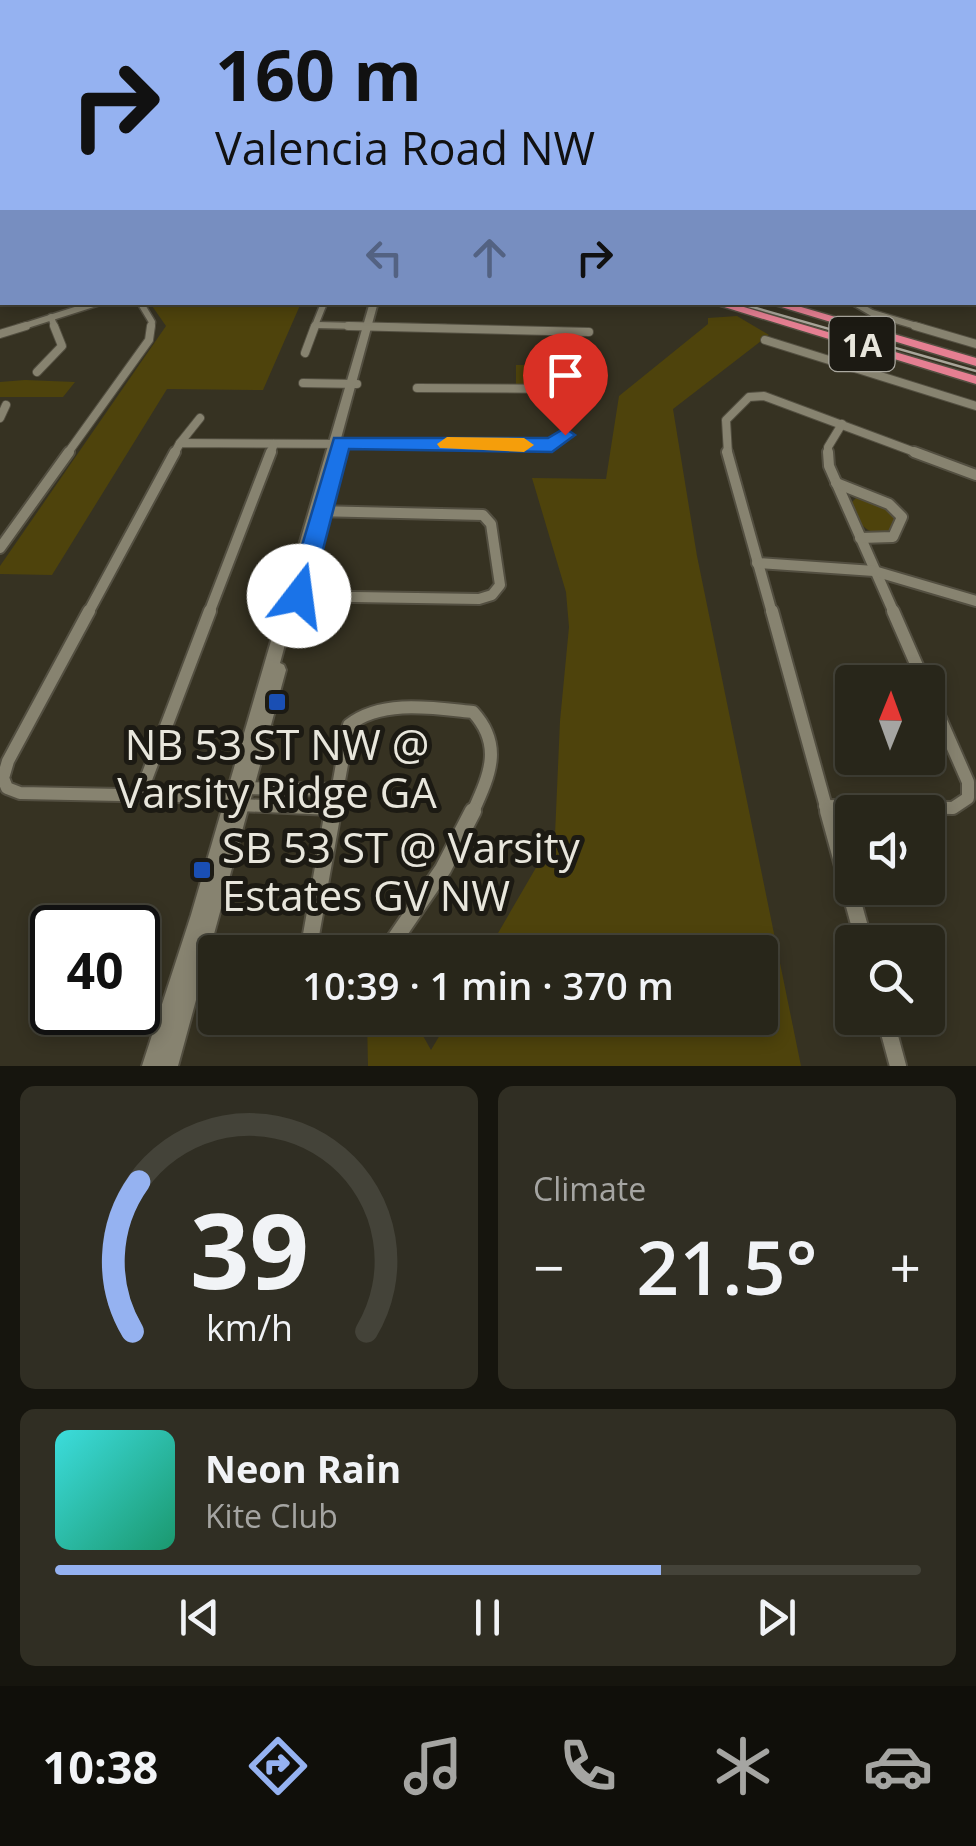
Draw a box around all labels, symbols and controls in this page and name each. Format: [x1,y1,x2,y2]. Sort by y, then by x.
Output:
text: 160 m [215,26,422,122]
icon: right [50,40,180,170]
text: Valencia Road NW [215,117,595,178]
icon: left [357,230,412,285]
icon: ahead [462,230,517,285]
icon: right [567,230,622,285]
road number: 1A [830,317,894,371]
pin [523,333,608,436]
icon: arrive [538,348,593,403]
position arrow [247,544,351,648]
north arrow [835,665,945,775]
map controls [835,665,945,1035]
marker: NB 53 ST NW @ Varsity Ridge GA [266,691,288,713]
place label: NB 53 ST NW @ Varsity Ridge GA [117,715,437,820]
button: sound [835,795,945,905]
place label: SB 53 ST @ Varsity Estates GV NW [222,818,581,923]
marker: SB 53 ST @ Varsity Estates GV NW [191,859,213,881]
speed limit sign: 40 [30,905,160,1035]
button: search [835,925,945,1035]
text: 10:39 · 1 min · 370 m [302,959,674,1011]
text: Climate [533,1167,646,1210]
text: 39 [190,1178,308,1319]
text: 21.5° [636,1215,818,1317]
text: − [533,1229,564,1304]
text: + [890,1229,921,1304]
text: km/h [206,1303,292,1351]
text: Neon Rain [205,1442,401,1494]
text: Kite Club [205,1494,338,1537]
icon: previous [172,1590,227,1645]
icon: pause [460,1590,515,1645]
icon: next [749,1590,804,1645]
icon: directions [243,1731,313,1801]
icon: music [398,1731,468,1801]
icon: phone [553,1731,623,1801]
icon: climate [708,1731,778,1801]
icon: car [863,1731,933,1801]
text: 10:38 [43,1736,158,1797]

